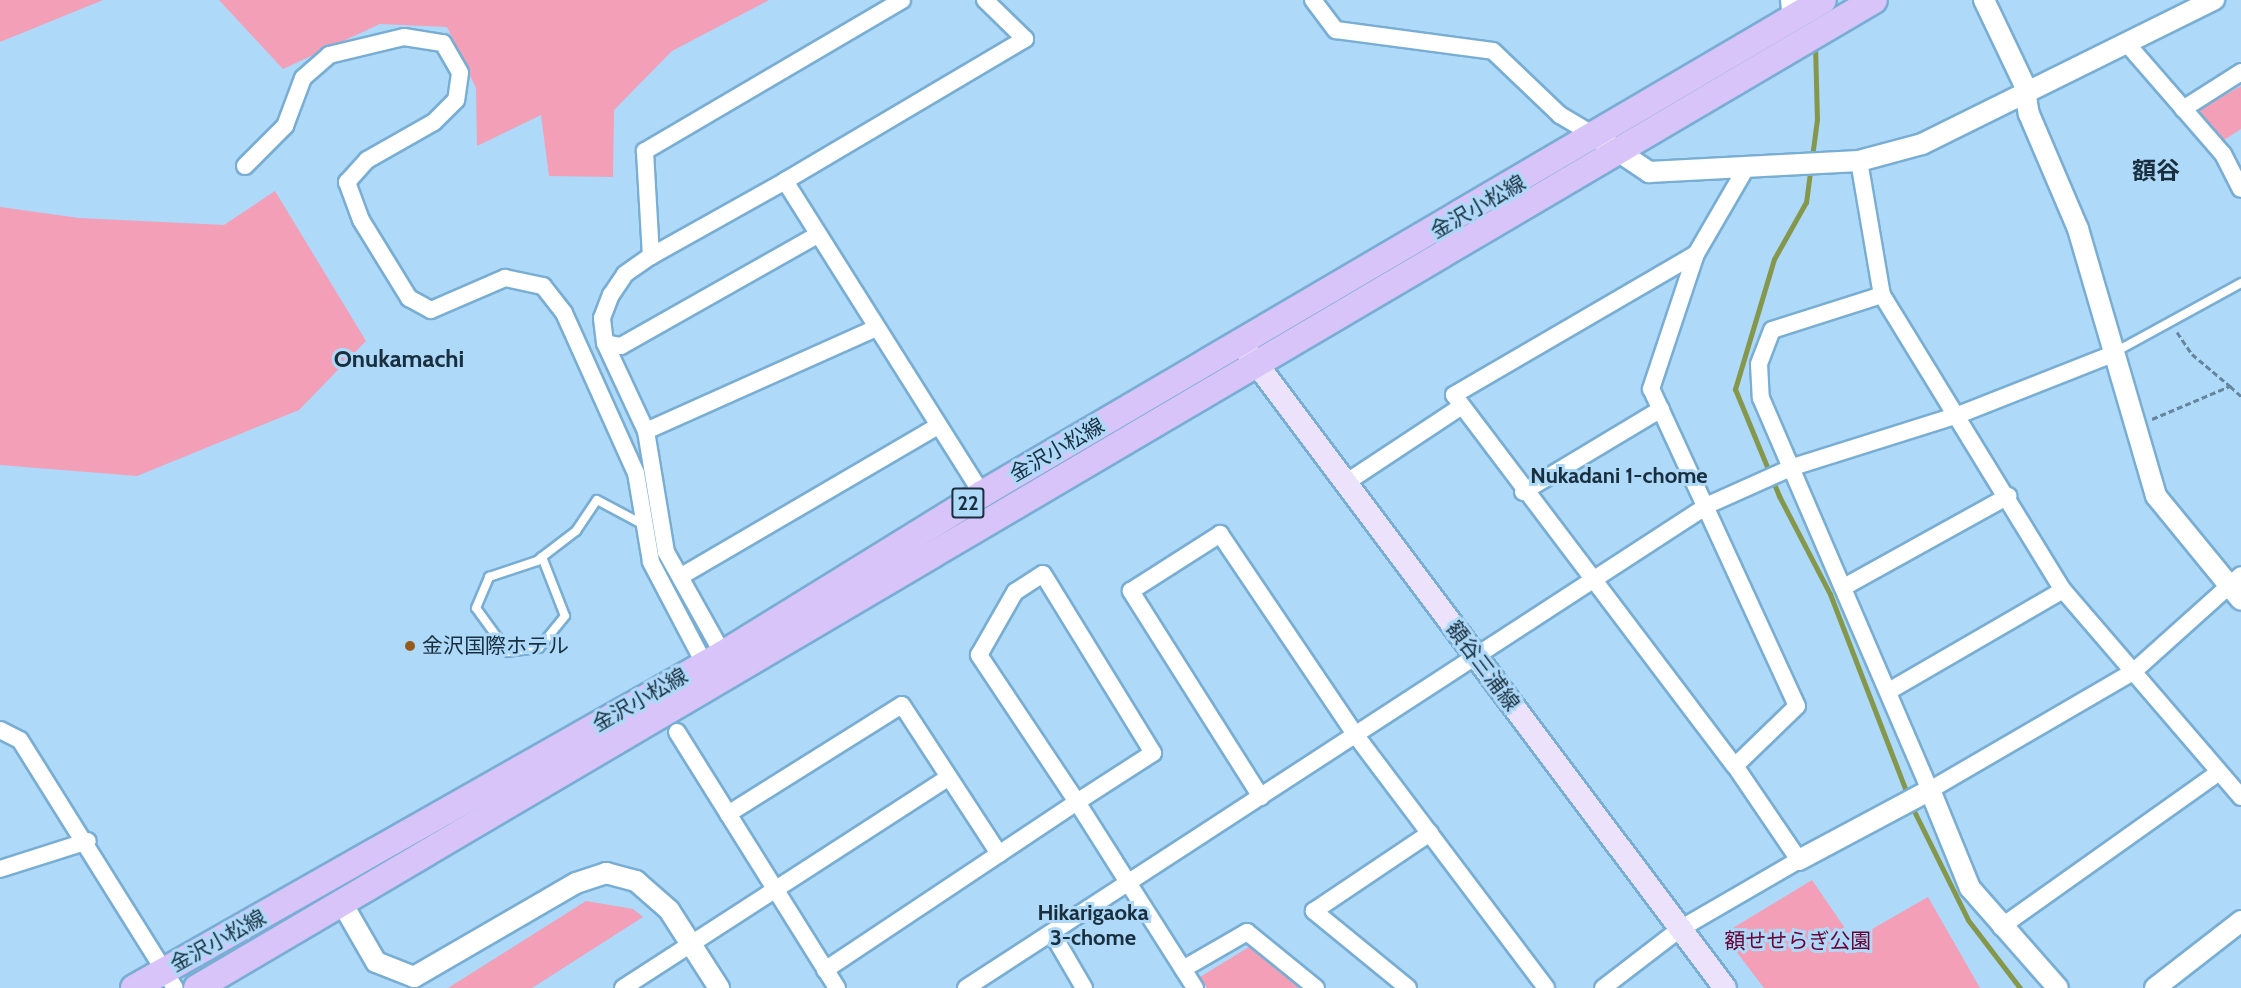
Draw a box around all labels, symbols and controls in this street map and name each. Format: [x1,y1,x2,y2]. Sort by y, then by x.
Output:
district label: 額谷 [2132,157,2180,185]
street label: 金沢小松線 [1426,170,1530,244]
district label: Onukamachi [334,345,464,373]
street label: 金沢小松線 [1005,413,1109,487]
district label: Nukadani 1-chome [1530,463,1708,489]
road number: 22 [950,486,986,520]
street label: 額谷三浦線 [1441,616,1525,716]
place label: 金沢国際ホテル [422,633,569,659]
marker: 金沢国際ホテル [403,639,417,653]
street label: 金沢小松線 [588,663,692,737]
district label: Hikarigaoka 3-chome [1037,899,1149,950]
street label: 金沢小松線 [166,905,270,977]
park label: 額せせらぎ公園 [1725,928,1871,954]

